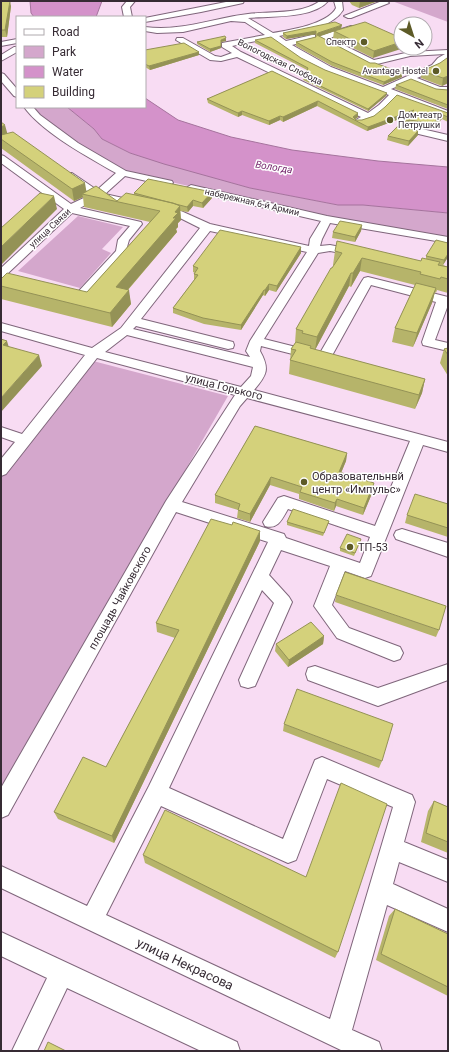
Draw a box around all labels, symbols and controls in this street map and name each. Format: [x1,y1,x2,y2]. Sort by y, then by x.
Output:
legend [16,16,146,108]
north arrow [393,16,433,56]
text: Road [52,25,80,39]
text: N [412,36,426,51]
street label: Вологодская Слобода [236,37,324,87]
place label: Спектр [326,37,356,47]
marker: Спектр [359,37,369,47]
text: Park [52,45,77,59]
text: Water [52,65,83,79]
place label: Avantage Hostel [362,66,428,76]
marker: Avantage Hostel [431,66,441,76]
text: Building [52,85,95,99]
place label: Дом-театр Петрушки [398,110,442,130]
marker: Дом-театр Петрушки [385,115,395,125]
water label: Вологда [255,159,293,175]
street label: набережная 6-й Армии [204,186,300,218]
street label: улица Связи [27,206,73,250]
street label: улица Горького [184,371,264,403]
place label: Образовательнвй центр «Импульс» [312,470,404,496]
marker: Образовательнвй центр «Импульс» [299,477,309,487]
place label: ТП-53 [358,541,388,554]
marker: ТП-53 [345,542,355,552]
street label: площадь Чайковского [86,544,154,652]
street label: улица Некрасова [134,935,236,993]

